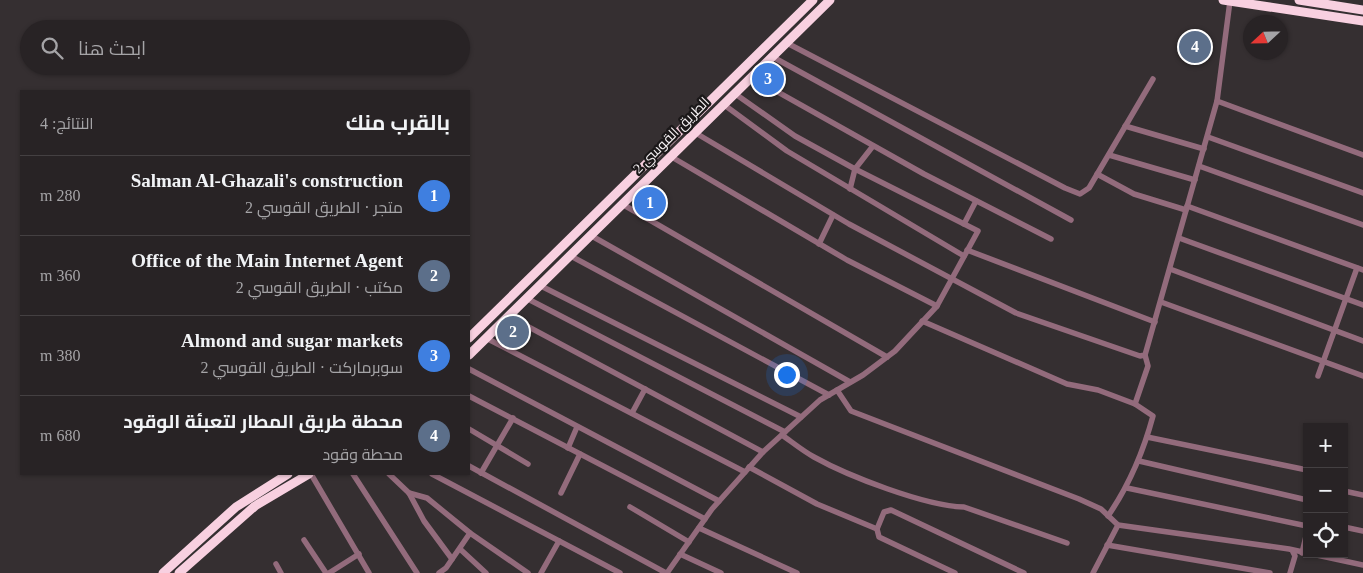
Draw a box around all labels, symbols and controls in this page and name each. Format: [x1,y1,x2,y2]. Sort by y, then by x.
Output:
north arrow [1243,15,1288,60]
search box [20,20,470,75]
pin: 4 [1179,28,1211,66]
icon: search [38,34,66,62]
text: ابحث هنا [78,38,146,59]
pin: 3 [752,60,784,98]
street label: الطريق القوسي 2 [630,94,714,178]
text: بالقرب منك [346,111,450,135]
text: النتائج: 4 [40,115,94,132]
text: Salman Al-Ghazali's construction [131,170,403,191]
pin: 1 [634,184,666,222]
text: 280 m [40,187,80,204]
text: 1 [430,187,438,204]
text: متجر · الطريق القوسي 2 [245,199,403,216]
text: Office of the Main Internet Agent [131,250,403,271]
text: 360 m [40,267,80,284]
text: 2 [430,267,438,284]
text: مكتب · الطريق القوسي 2 [236,279,403,296]
pin: 2 [497,313,529,351]
text: Almond and sugar markets [181,330,403,351]
text: 380 m [40,347,80,364]
text: 3 [430,347,438,364]
text: سوبرماركت · الطريق القوسي 2 [200,359,403,376]
your location [774,362,800,388]
text: محطة طريق المطار لتعبئة الوقود [123,411,403,432]
map controls [1303,423,1348,558]
button: + [1303,423,1348,468]
text: 680 m [40,427,80,444]
text: 4 [430,427,438,444]
text: محطة وقود [322,446,403,463]
button: − [1303,468,1348,513]
button: locate [1303,513,1348,558]

